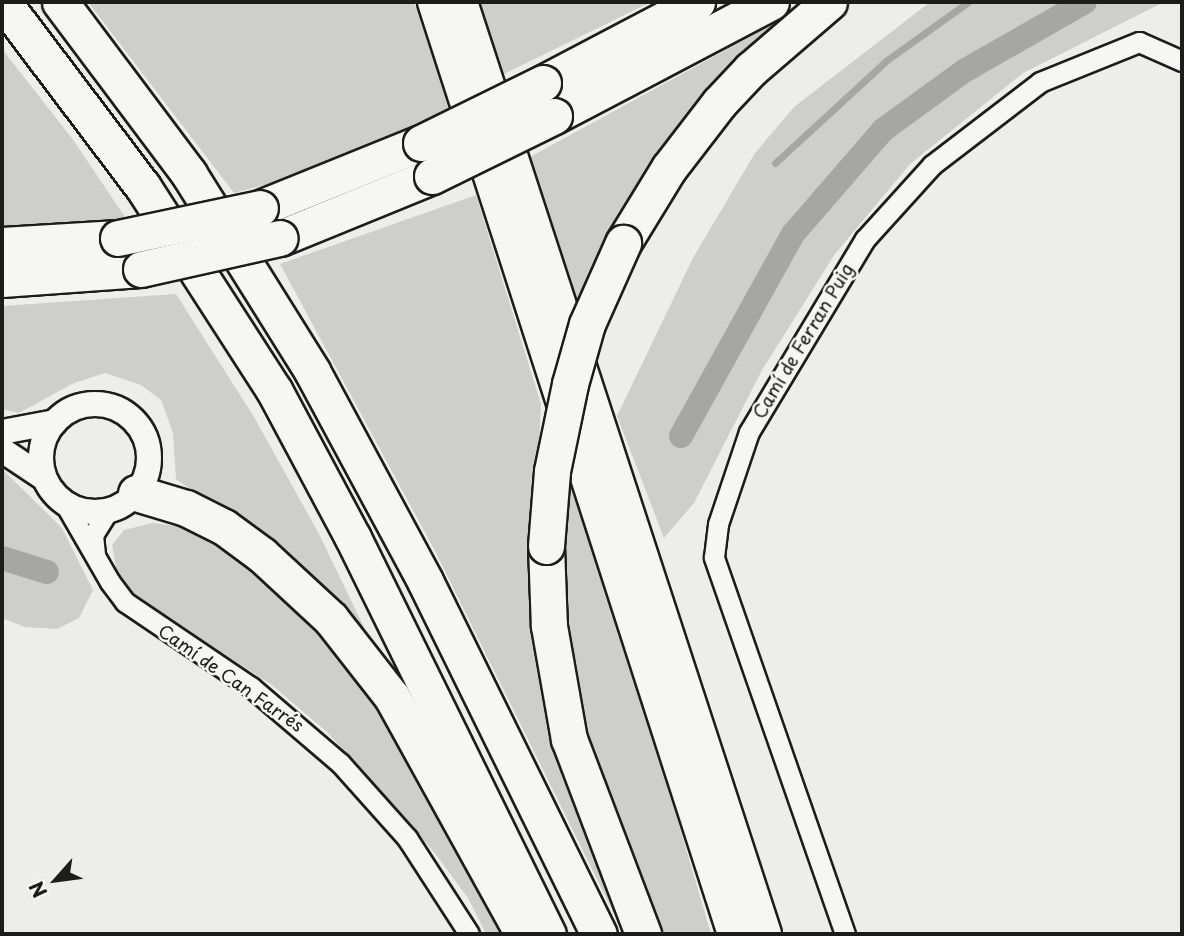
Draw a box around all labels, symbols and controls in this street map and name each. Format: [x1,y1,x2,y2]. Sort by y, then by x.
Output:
street label: Camí de Ferran Puig [748,259,858,423]
street label: Camí de Can Farrés [154,619,308,737]
north arrow [21,845,91,915]
text: N [22,877,53,903]

